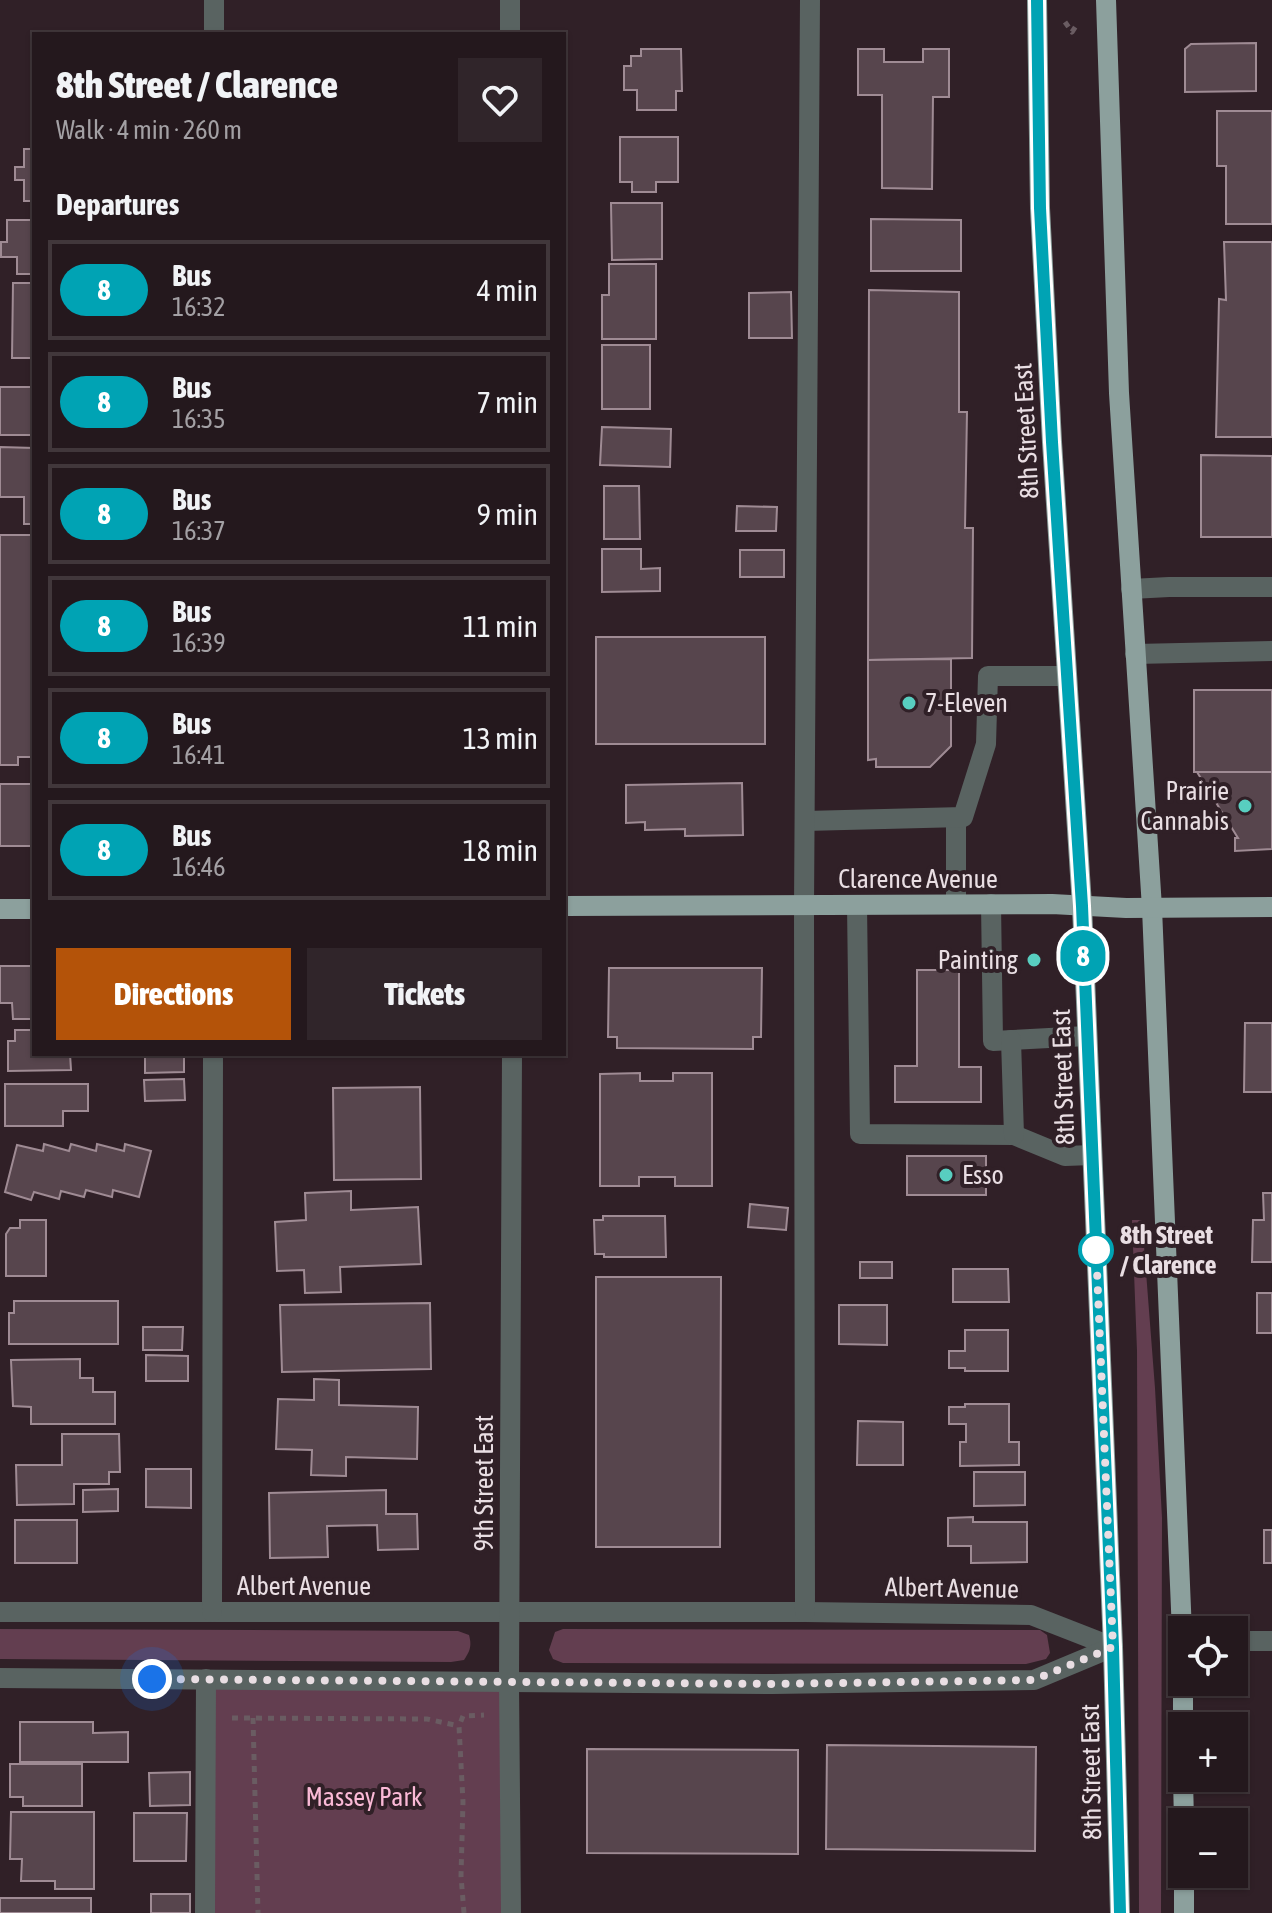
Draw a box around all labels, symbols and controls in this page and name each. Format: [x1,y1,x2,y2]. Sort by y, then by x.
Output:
button: heart [458,58,542,142]
text: 8th Street / Clarence [56,63,338,106]
text: Walk · 4 min · 260 m [56,115,242,145]
text: Departures [56,187,179,221]
text: Bus [172,258,211,292]
text: 4 min [477,273,538,307]
text: 8 [97,274,111,306]
text: 16:32 [172,292,226,322]
street label: 8th Street East [1007,362,1045,500]
text: Bus [172,370,211,404]
text: 7 min [477,385,538,419]
text: 8 [97,386,111,418]
text: 16:35 [172,404,226,434]
text: Bus [172,482,211,516]
text: 9 min [477,497,538,531]
text: 8 [97,498,111,530]
text: 16:37 [172,516,226,546]
text: Bus [172,594,211,628]
text: 11 min [463,609,538,643]
text: 8 [97,610,111,642]
text: 16:39 [172,628,226,658]
place label: 7-Eleven [925,688,1008,718]
marker: 7-Eleven [900,694,918,712]
text: Bus [172,706,211,740]
text: 13 min [463,721,538,755]
text: 8 [97,722,111,754]
text: 16:41 [172,740,226,770]
place label: Prairie Cannabis [1140,776,1229,836]
marker: Prairie Cannabis [1236,797,1254,815]
text: Bus [172,818,211,852]
text: 18 min [463,833,538,867]
text: 8 [97,834,111,866]
text: 16:46 [172,852,226,882]
street label: Clarence Avenue [838,864,998,894]
line badge: 8 [1057,930,1109,982]
text: 8 [1076,940,1090,972]
place label: Painting [938,945,1019,975]
button: Directions [56,948,291,1040]
button: Tickets [307,948,542,1040]
marker: Painting [1025,951,1043,969]
street label: 8th Street East [1046,1008,1080,1146]
place label: Esso [962,1160,1004,1190]
marker: Esso [937,1166,955,1184]
place label: 8th Street / Clarence [1120,1220,1217,1280]
marker: 8th Street / Clarence [1079,1233,1113,1267]
street label: 9th Street East [469,1415,499,1551]
street label: Albert Avenue [237,1571,371,1601]
street label: Albert Avenue [885,1572,1019,1604]
map controls [1168,1616,1248,1888]
button: locate [1168,1616,1248,1696]
your location [132,1659,172,1699]
street label: 8th Street East [1075,1704,1107,1840]
button: + [1168,1712,1248,1792]
park label: Massey Park [305,1782,423,1812]
button: − [1168,1808,1248,1888]

